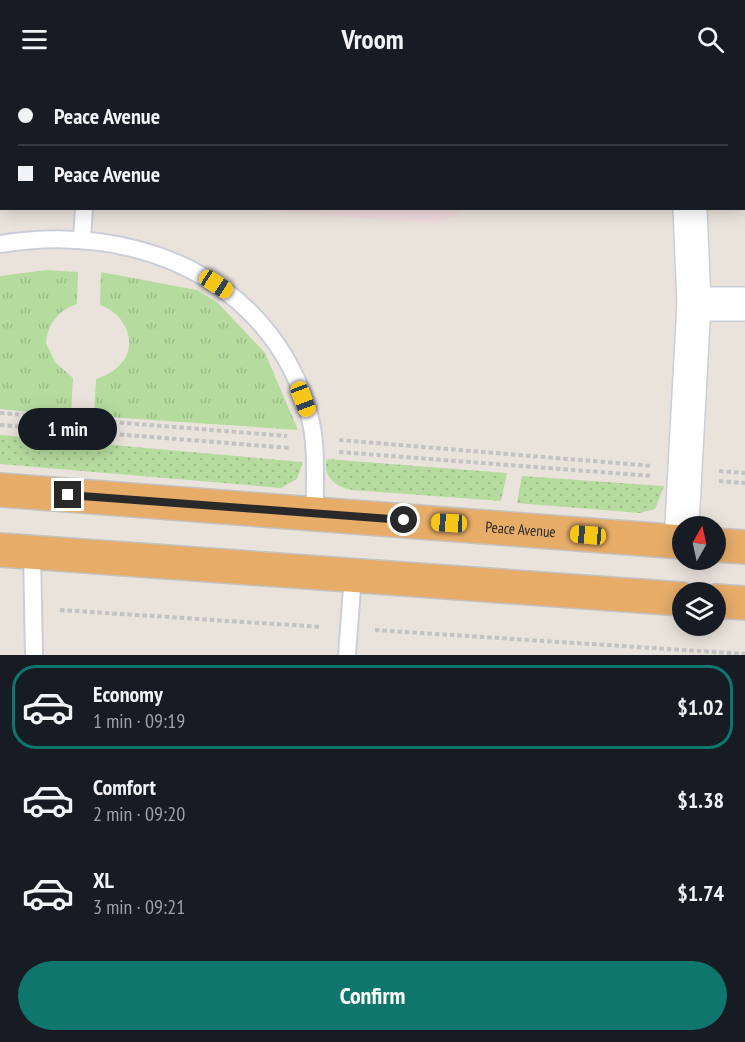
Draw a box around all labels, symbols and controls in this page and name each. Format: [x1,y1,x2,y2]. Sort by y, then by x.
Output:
text: Vroom [341,22,404,56]
icon: menu [18,23,51,56]
icon: search [694,23,727,56]
text: Peace Avenue [54,102,160,130]
text: Peace Avenue [54,160,160,188]
car [196,267,236,301]
car [288,379,318,419]
callout: 1 min [19,408,118,450]
text: 1 min [47,416,88,442]
route end [54,481,81,508]
route start [390,506,417,533]
car [431,513,467,533]
north arrow [672,516,726,570]
map controls [672,516,726,636]
street label: Peace Avenue [485,517,556,541]
car [569,524,607,546]
button: layers [672,582,726,636]
icon: car [21,680,75,734]
text: Economy [93,680,163,708]
text: $1.02 [677,693,724,721]
text: 1 min · 09:19 [93,708,185,734]
icon: car [21,773,75,827]
text: Comfort [93,773,156,801]
text: $1.38 [677,786,724,814]
text: 2 min · 09:20 [93,801,185,827]
icon: car [21,866,75,920]
text: XL [93,866,114,894]
text: $1.74 [677,879,724,907]
text: 3 min · 09:21 [93,894,185,920]
button: Confirm [18,961,727,1030]

